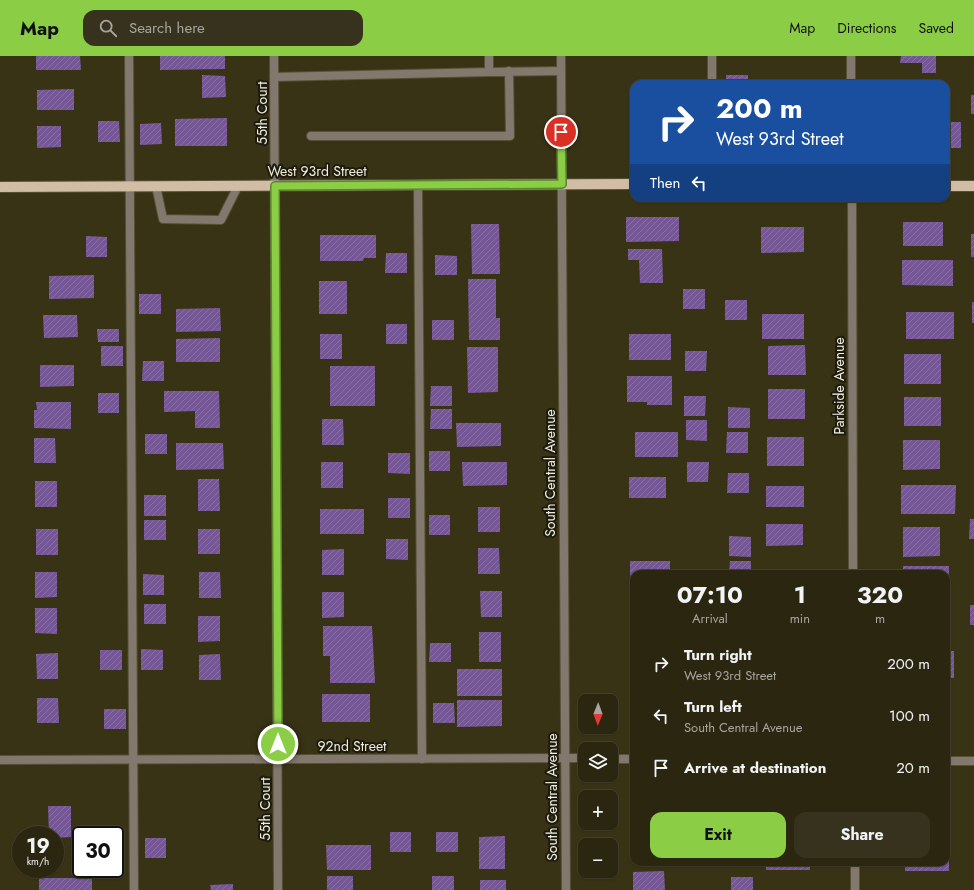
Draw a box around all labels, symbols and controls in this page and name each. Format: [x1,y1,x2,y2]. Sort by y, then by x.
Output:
search box [83,10,363,46]
text: Map [20,15,59,42]
icon: search [97,17,119,39]
text: Search here [129,17,205,39]
text: Map [789,18,815,38]
text: Directions [837,18,897,38]
text: Saved [919,18,954,38]
street label: 55th Court [252,81,272,145]
text: 200 m [716,88,803,129]
icon: right [650,96,702,148]
pin [544,115,578,149]
icon: arrive [550,121,572,143]
text: West 93rd Street [716,126,844,152]
street label: West 93rd Street [267,161,367,181]
text: Then [650,172,680,194]
icon: left [688,172,710,194]
street label: Parkside Avenue [829,337,849,435]
street label: South Central Avenue [540,409,560,537]
text: 07:10 [677,577,743,612]
text: 1 [794,577,806,612]
text: 320 [857,577,903,612]
text: Arrival [692,609,728,628]
text: min [790,609,810,628]
text: m [875,609,885,628]
text: Turn right [684,644,752,666]
icon: right [650,653,672,675]
text: 200 m [887,653,930,675]
text: West 93rd Street [684,666,776,685]
north arrow [578,694,618,734]
map controls [578,694,618,878]
text: Turn left [684,696,742,718]
icon: left [650,705,672,727]
text: 100 m [889,705,930,727]
text: South Central Avenue [684,718,803,737]
position arrow [257,723,299,765]
street label: South Central Avenue [542,733,562,861]
street label: 92nd Street [318,736,387,756]
button: layers [578,742,618,782]
icon: arrive [650,757,672,779]
text: Arrive at destination [684,757,826,779]
text: 20 m [896,757,930,779]
street label: 55th Court [255,777,275,841]
button: + [578,790,618,830]
button: Exit [650,812,786,858]
button: Share [794,812,930,858]
speed limit sign: 30 [72,826,124,878]
text: 19 [26,832,50,861]
button: − [578,838,618,878]
text: km/h [27,854,49,869]

